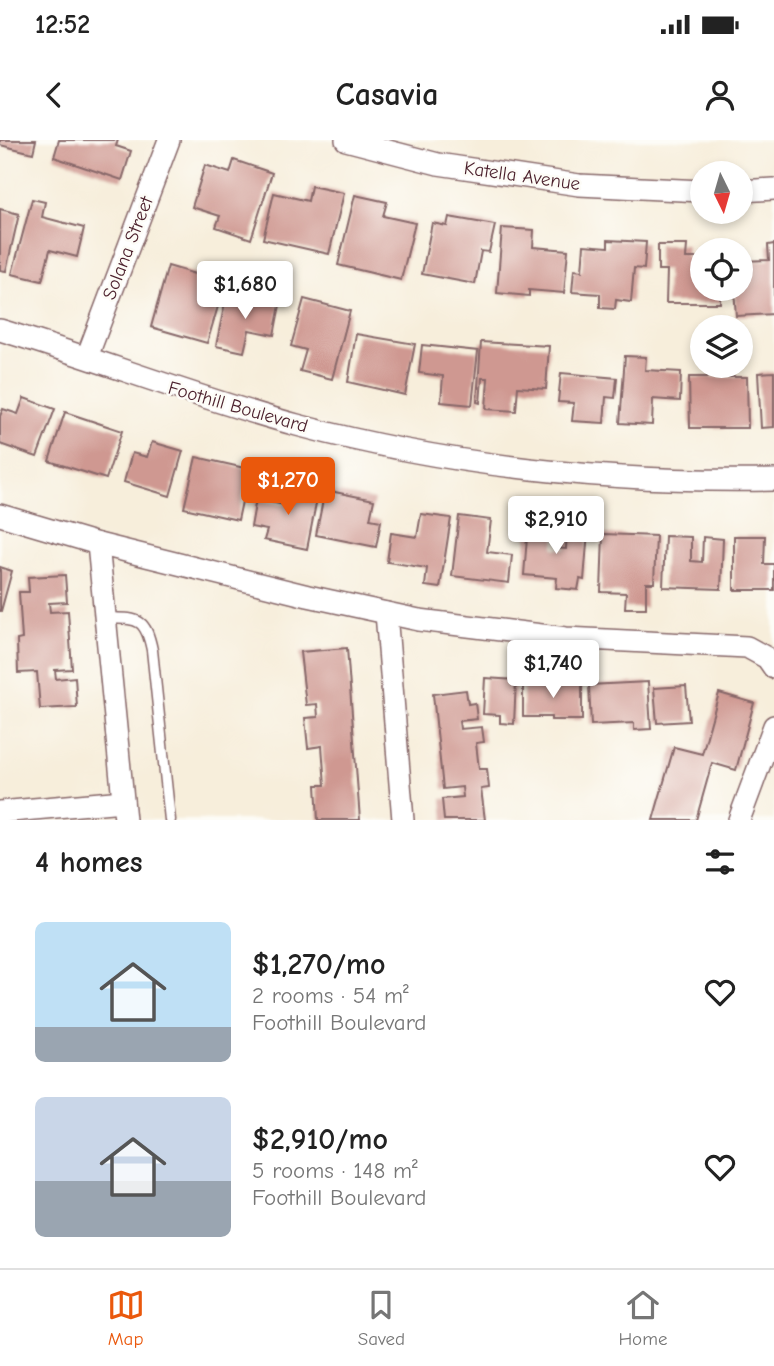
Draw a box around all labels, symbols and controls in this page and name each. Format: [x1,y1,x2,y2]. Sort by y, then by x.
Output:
text: 12:52 [35,10,90,40]
icon: back [35,76,73,114]
text: Casavia [336,76,438,113]
icon: person [701,76,739,114]
street label: Katella Avenue [462,157,582,195]
north arrow [690,161,752,224]
map controls [690,161,753,378]
street label: Solana Street [98,193,158,303]
button: locate [690,238,753,301]
pin: $1,680 [188,262,302,321]
text: $1,680 [213,270,277,297]
button: layers [690,315,753,378]
street label: Foothill Boulevard [166,377,310,437]
pin: $1,270 [231,458,345,517]
text: $1,270 [257,466,319,493]
pin: $2,910 [499,496,613,556]
text: $2,910 [524,505,588,532]
pin: $1,740 [496,640,610,700]
text: $1,740 [523,649,583,676]
icon: filters [701,843,739,881]
text: 4 homes [35,845,142,880]
text: $1,270/mo [252,947,385,982]
icon: home [91,950,175,1034]
icon: heart [701,973,739,1011]
text: 2 rooms · 54 m² [252,982,409,1009]
text: Foothill Boulevard [252,1009,426,1036]
text: $2,910/mo [252,1122,388,1157]
icon: home [91,1125,175,1209]
icon: heart [701,1148,739,1186]
text: 5 rooms · 148 m² [252,1157,418,1184]
text: Foothill Boulevard [252,1184,426,1211]
tab: Map [107,1286,145,1350]
tab: Saved [358,1286,405,1350]
tab: Home [618,1286,667,1350]

